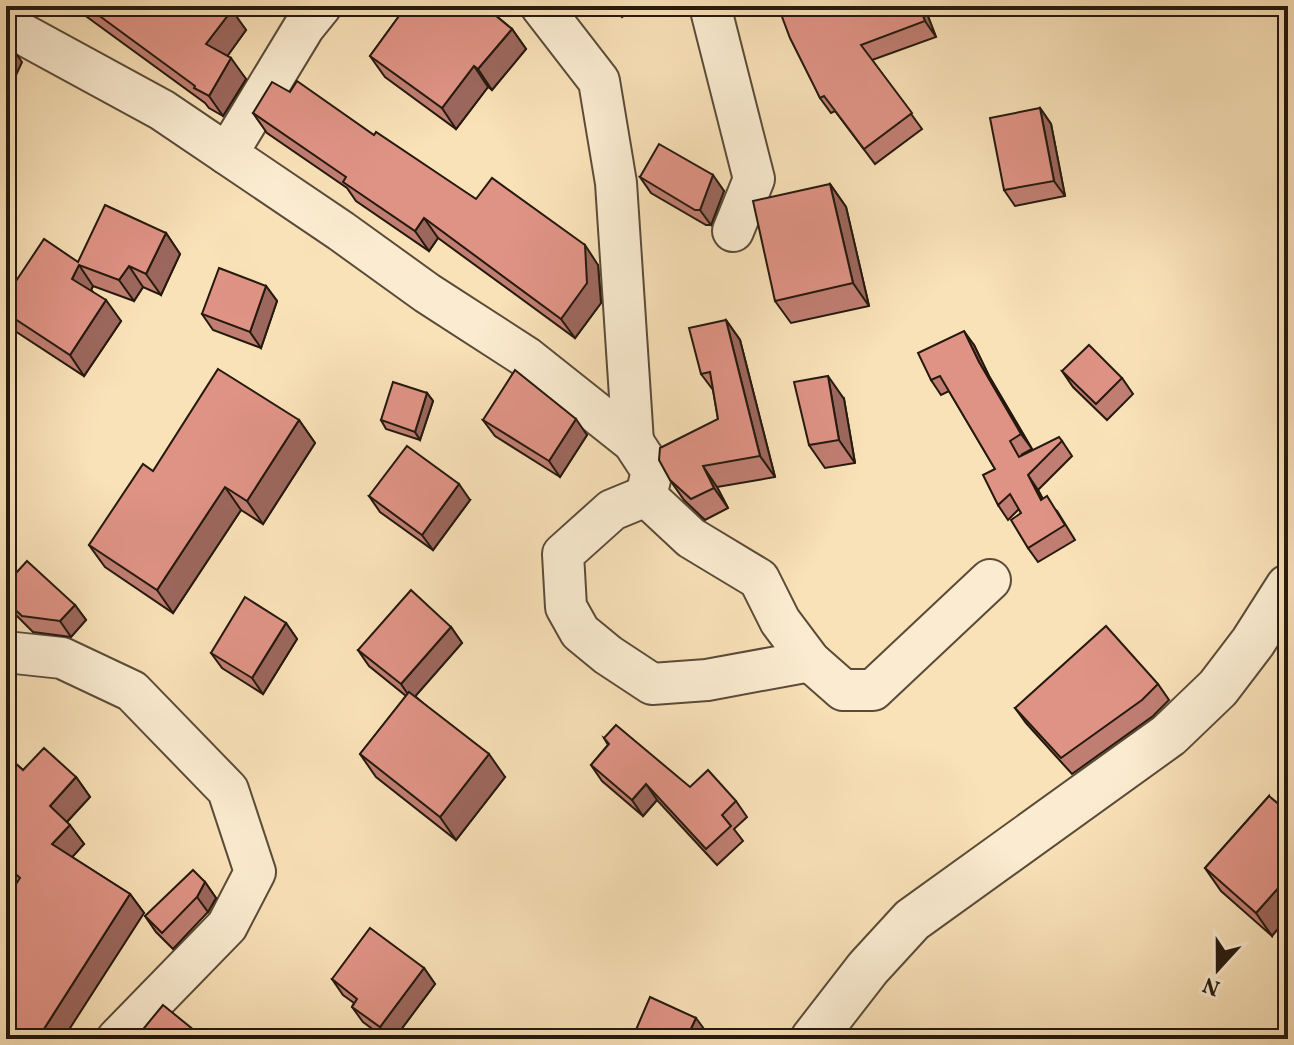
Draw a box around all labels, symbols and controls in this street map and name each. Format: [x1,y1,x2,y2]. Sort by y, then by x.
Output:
north arrow [1178,929,1258,1009]
text: N [1199,968,1225,1003]

